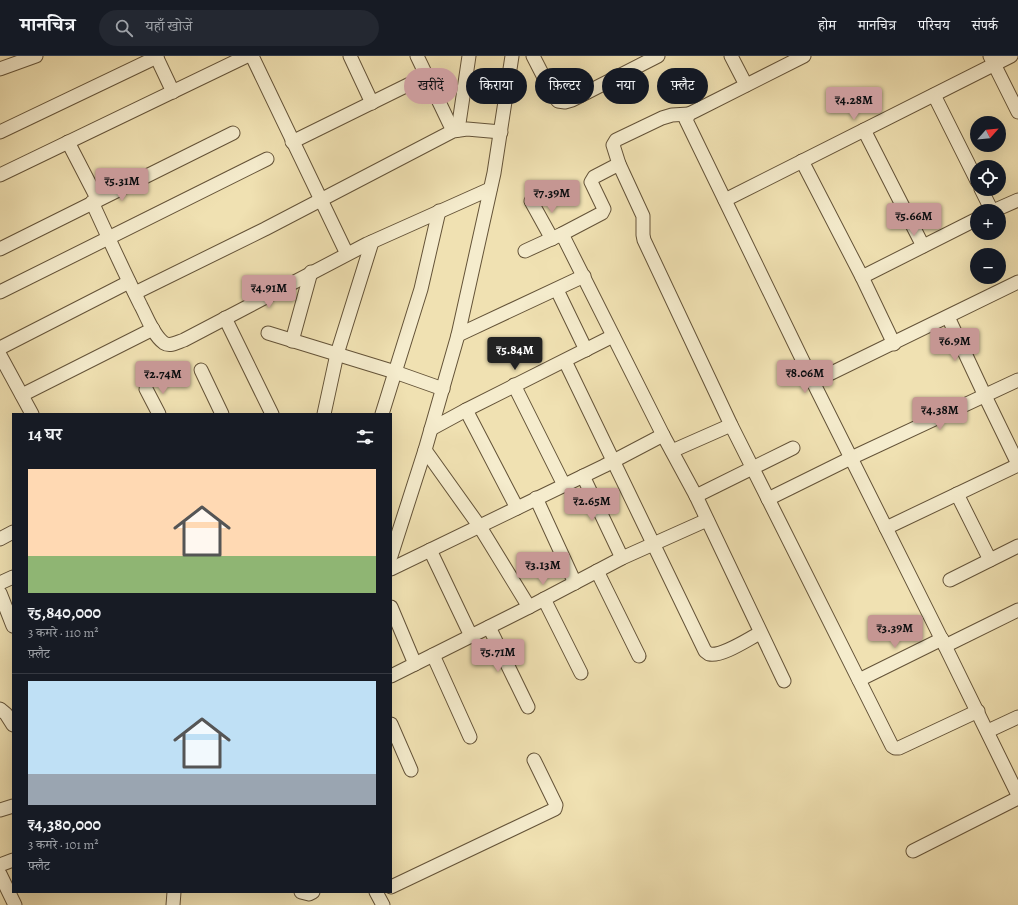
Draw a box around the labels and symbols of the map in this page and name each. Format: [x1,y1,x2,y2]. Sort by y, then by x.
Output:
pin: ₹4.28M [821,87,887,121]
north arrow [970,116,1006,152]
pin: ₹5.31M [89,168,155,202]
pin: ₹7.39M [519,180,585,214]
pin: ₹5.66M [881,203,947,237]
pin: ₹4.91M [236,275,302,309]
pin: ₹6.9M [927,328,983,362]
pin: ₹5.84M [482,337,548,371]
pin: ₹8.06M [772,360,838,394]
pin: ₹2.74M [130,361,196,395]
pin: ₹4.38M [907,397,973,431]
pin: ₹2.65M [559,488,625,522]
pin: ₹3.13M [510,552,576,586]
pin: ₹3.39M [862,615,928,649]
pin: ₹5.71M [465,639,531,673]

